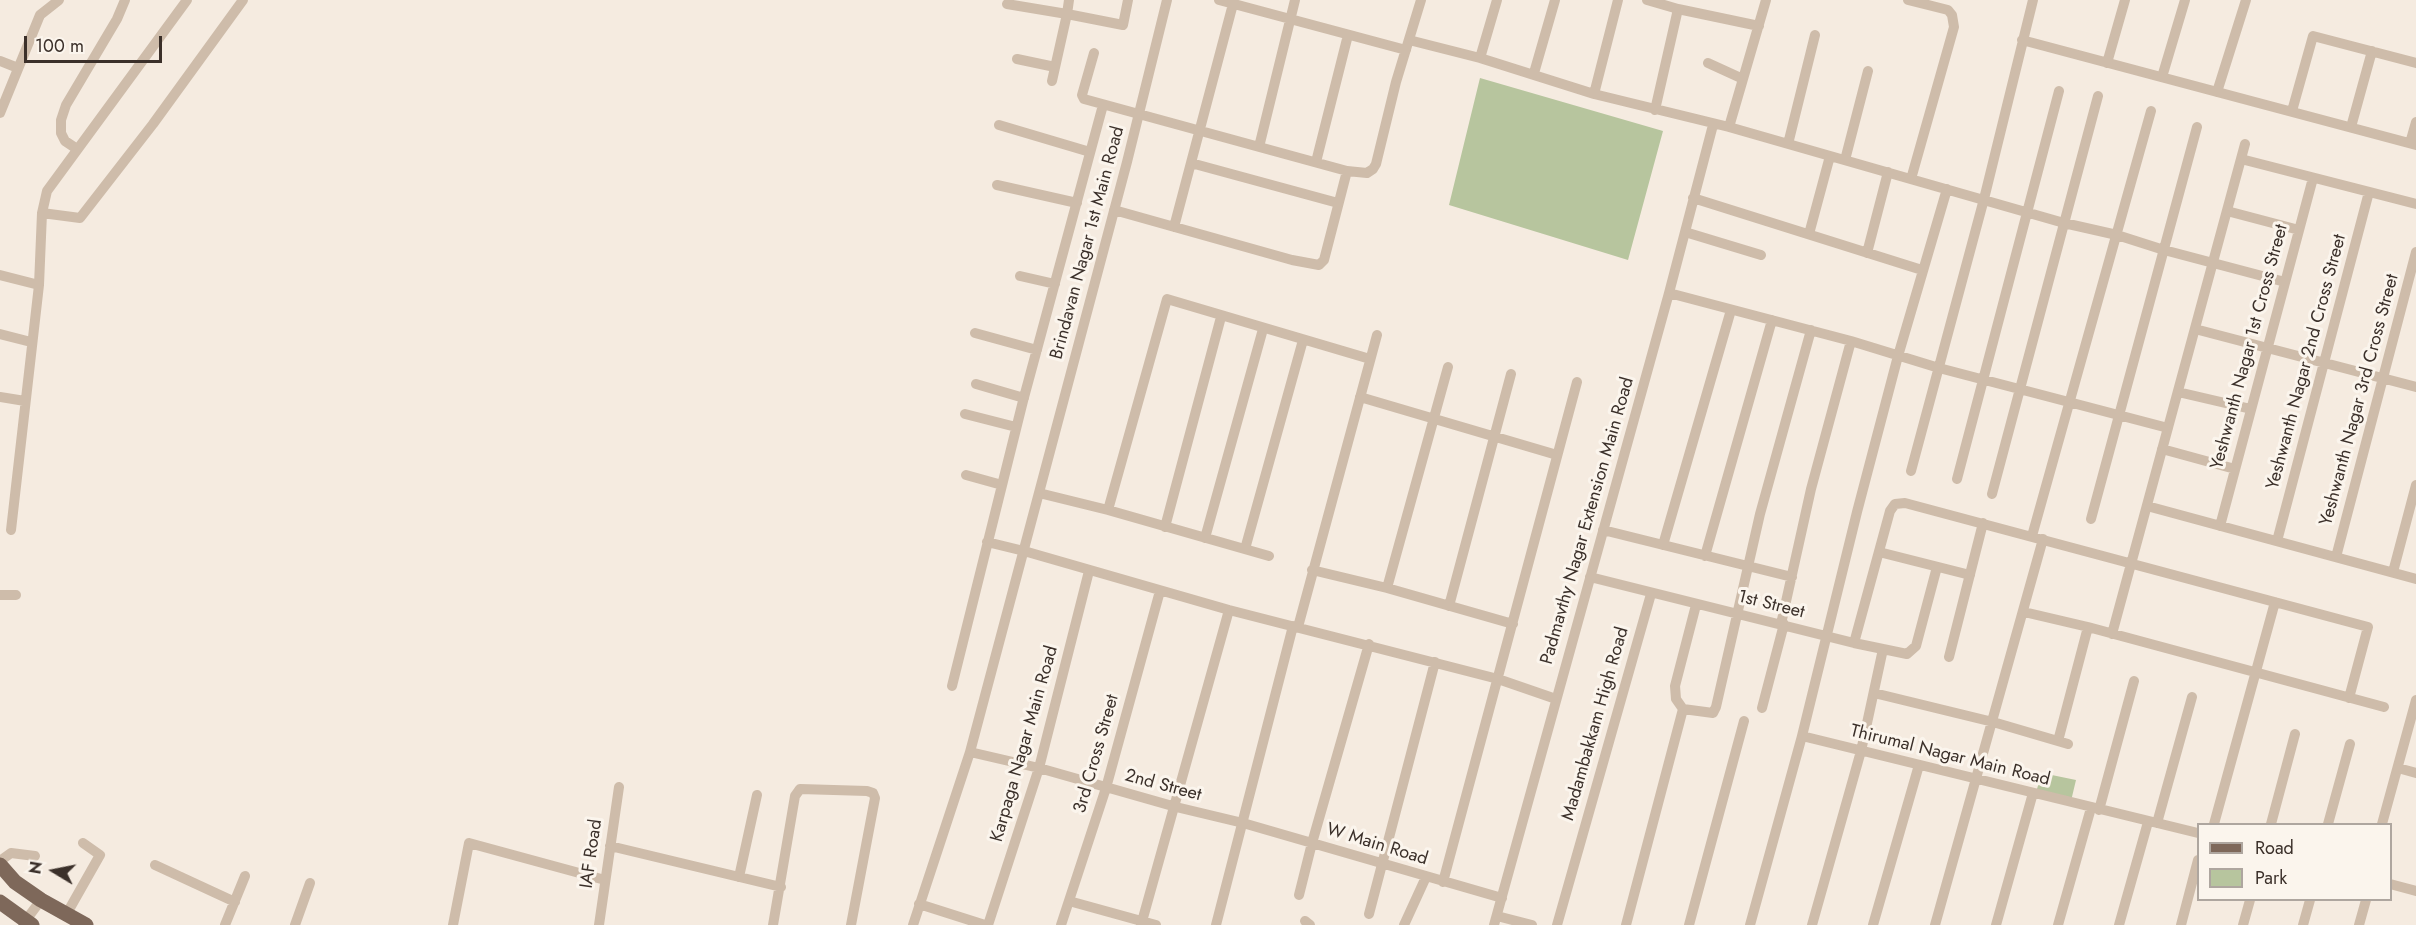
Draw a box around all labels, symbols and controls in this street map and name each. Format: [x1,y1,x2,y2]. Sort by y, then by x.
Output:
scale bar [27,24,165,62]
text: 100 m [35,33,84,59]
street label: Brindavan Nagar 1st Main Road [1046,124,1130,362]
street label: Yeshwanth Nagar 1st Cross Street [2207,222,2293,472]
street label: Yeshwanth Nagar 2nd Cross Street [2263,232,2351,492]
street label: Yeshwanth Nagar 3rd Cross Street [2316,272,2404,528]
street label: Padmavthy Nagar Extension Main Road [1537,375,1639,667]
street label: 1st Street [1735,586,1807,624]
street label: Madambakkam High Road [1558,625,1634,823]
street label: Karpaga Nagar Main Road [987,643,1063,845]
street label: 3rd Cross Street [1070,692,1124,816]
street label: Thirumal Nagar Main Road [1848,721,2052,791]
street label: 2nd Street [1122,765,1204,807]
street label: IAF Road [576,818,608,890]
street label: W Main Road [1324,819,1430,871]
legend [2197,823,2392,901]
text: Road [2255,835,2294,861]
north arrow [24,841,84,901]
text: N [23,860,48,876]
text: Park [2255,865,2287,891]

